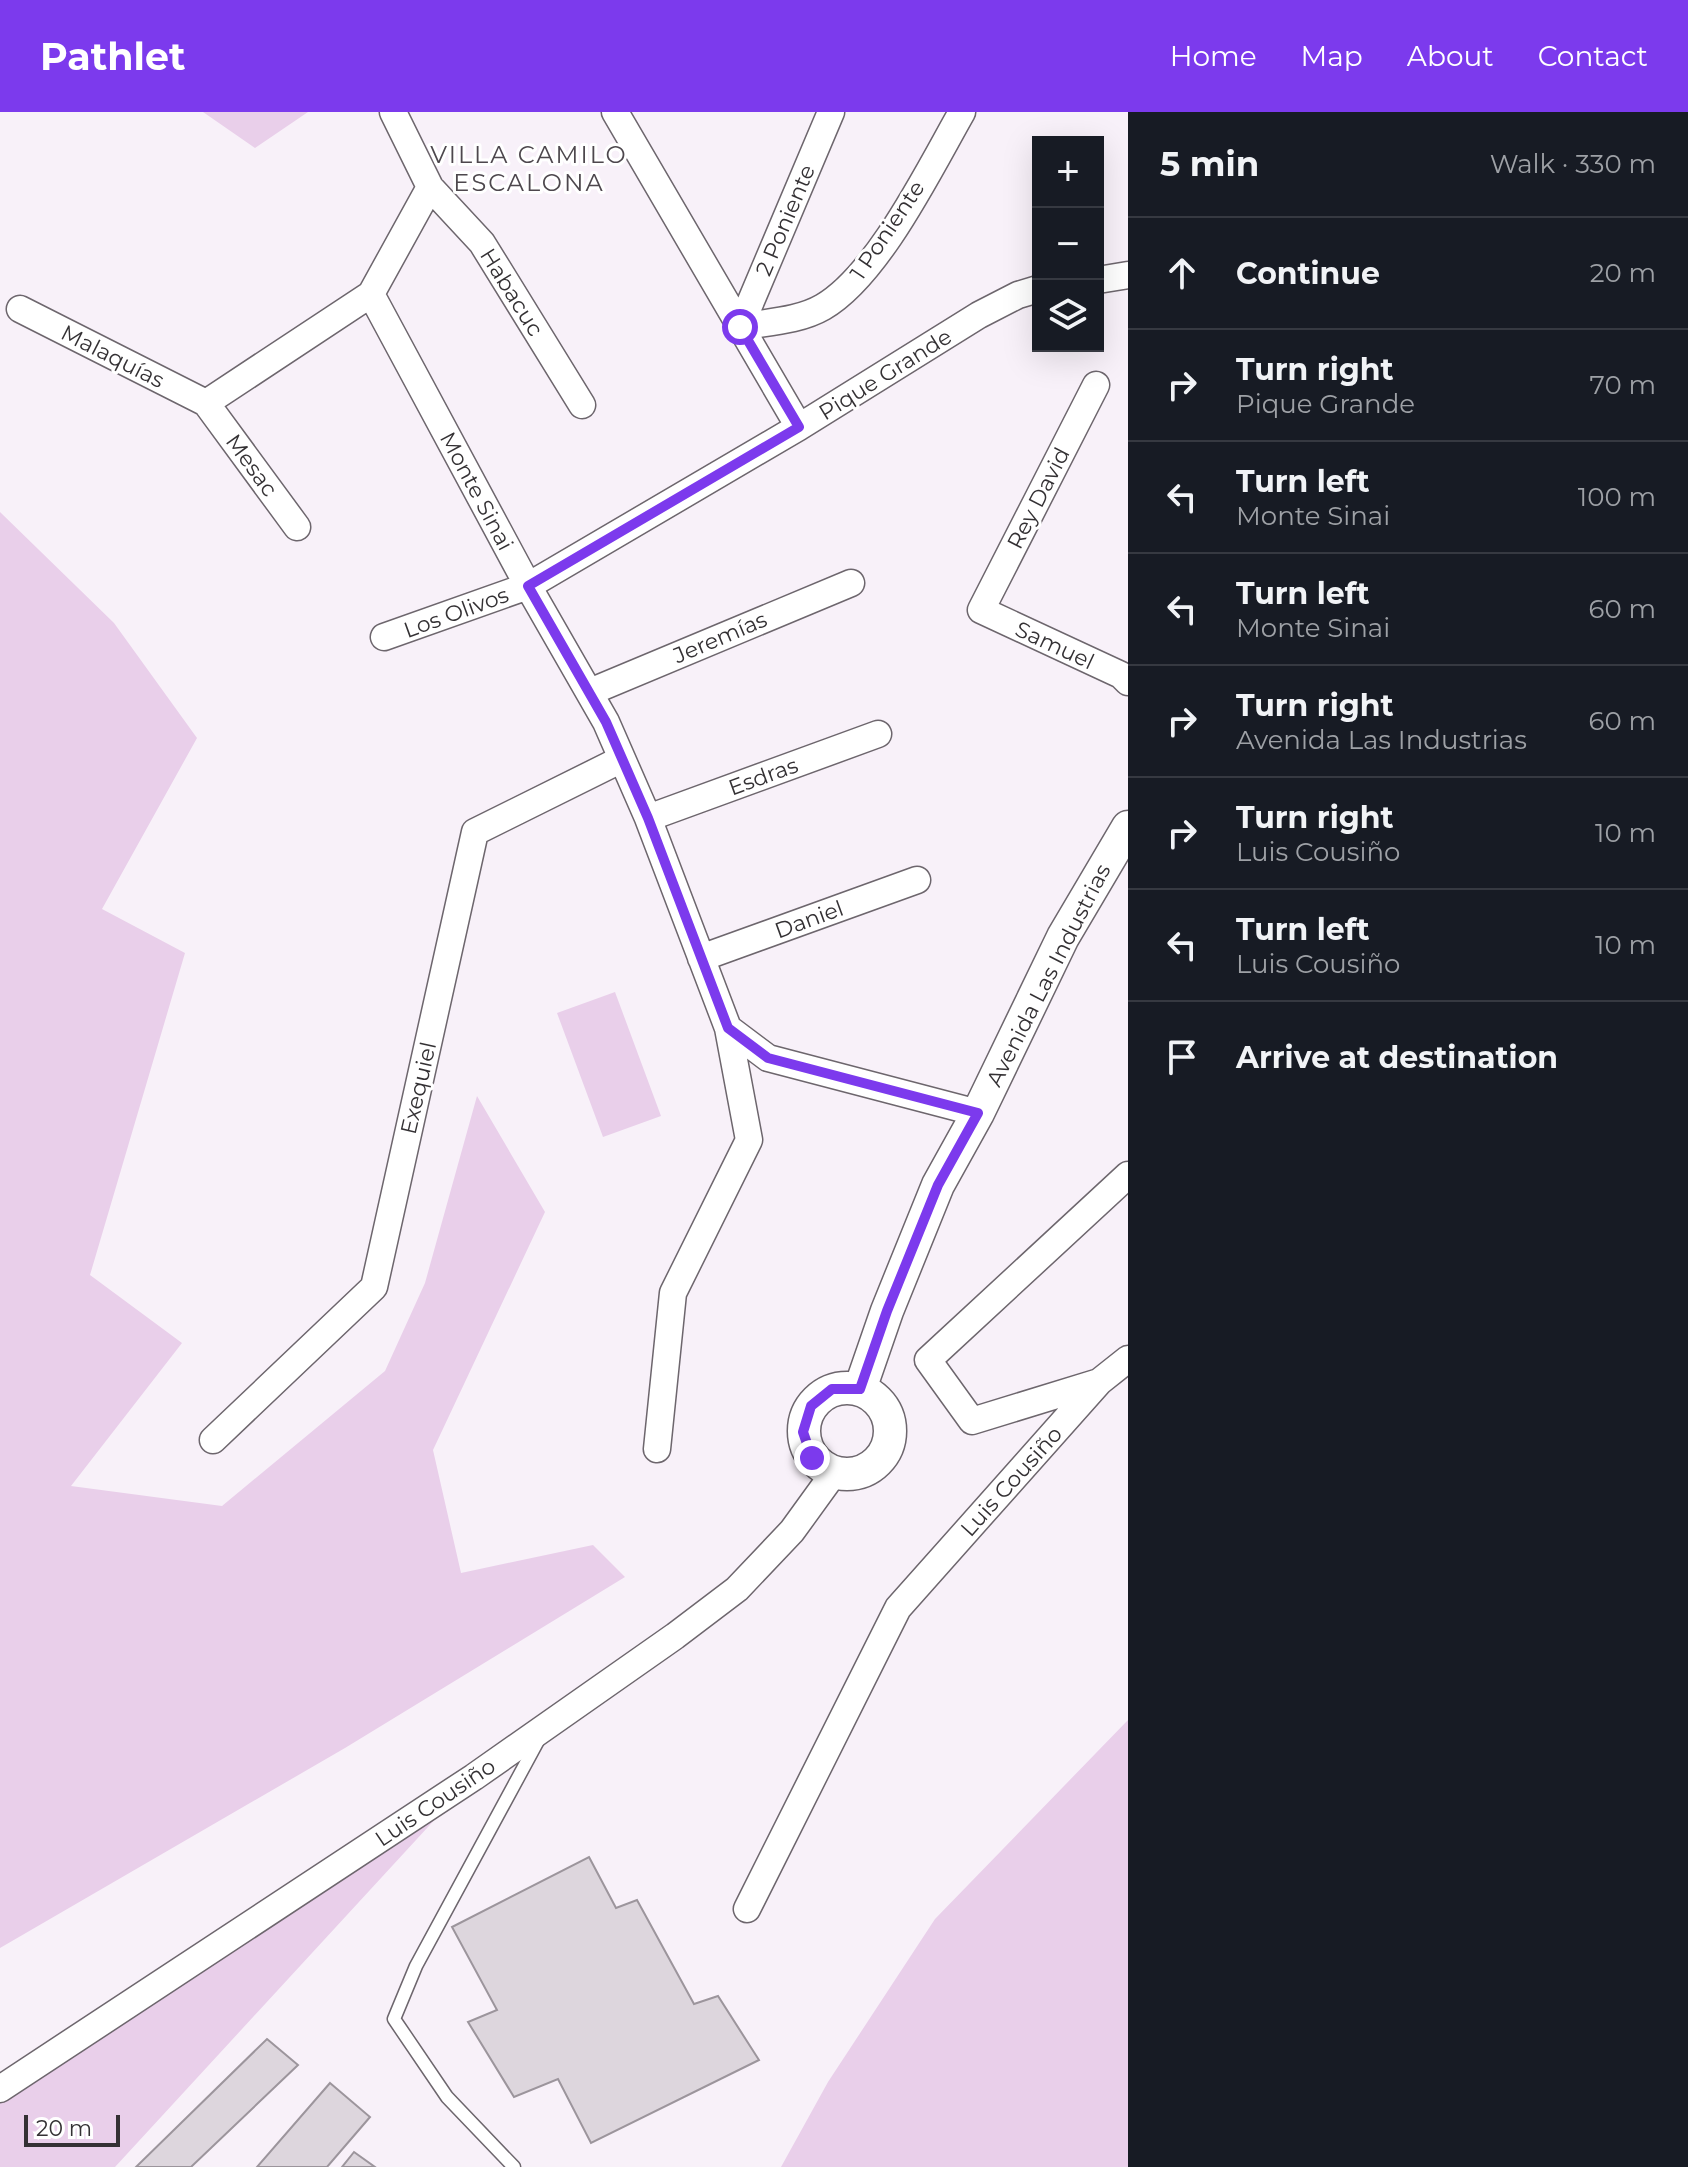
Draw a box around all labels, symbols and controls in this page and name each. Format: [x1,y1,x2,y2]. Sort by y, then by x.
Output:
text: Pathlet [40,33,185,80]
text: Home [1170,39,1257,73]
text: Map [1301,39,1363,73]
text: About [1407,39,1494,73]
text: Contact [1538,39,1648,73]
map controls [1032,136,1104,352]
button: + [1032,136,1104,208]
district label: VILLA CAMILO ESCALONA [430,140,628,197]
text: 5 min [1160,143,1259,185]
text: Walk · 330 m [1490,148,1656,180]
street label: 2 Poniente [750,160,821,280]
street label: 1 Poniente [844,176,930,285]
button: − [1032,208,1104,280]
street label: Habacuc [474,243,549,341]
icon: ahead [1160,251,1204,295]
text: Continue [1236,255,1380,292]
text: 20 m [1590,257,1656,289]
button: layers [1032,280,1104,352]
route start [722,309,758,345]
street label: Malaquías [57,319,169,394]
street label: Pique Grande [814,323,957,426]
text: Turn right [1236,351,1393,388]
icon: right [1160,363,1204,407]
text: 70 m [1590,369,1656,401]
text: Pique Grande [1236,388,1415,420]
street label: Monte Sinai [434,427,519,555]
street label: Mesac [220,429,283,502]
street label: Rey David [1001,443,1076,554]
text: Turn left [1236,463,1369,500]
icon: left [1160,475,1204,519]
text: 100 m [1578,481,1656,513]
text: Monte Sinai [1236,500,1390,532]
text: Turn left [1236,575,1369,612]
street label: Los Olivos [400,581,512,644]
icon: left [1160,587,1204,631]
text: 60 m [1589,593,1656,625]
street label: Jeremías [668,606,771,670]
text: Monte Sinai [1236,612,1390,644]
street label: Samuel [1011,616,1098,675]
text: Turn right [1236,687,1393,724]
icon: right [1160,699,1204,743]
text: 60 m [1589,705,1656,737]
text: Avenida Las Industrias [1236,724,1527,756]
street label: Esdras [725,751,802,801]
text: Turn right [1236,799,1393,836]
icon: right [1160,811,1204,855]
text: 10 m [1595,817,1656,849]
text: Luis Cousiño [1236,836,1400,868]
street label: Avenida Las Industrias [981,859,1116,1091]
street label: Daniel [771,895,847,944]
text: Turn left [1236,911,1369,948]
icon: left [1160,923,1204,967]
text: 10 m [1595,929,1656,961]
text: Luis Cousiño [1236,948,1400,980]
icon: arrive [1160,1035,1204,1079]
street label: Exequiel [395,1039,442,1137]
text: Arrive at destination [1236,1039,1558,1076]
street label: Luis Cousiño [955,1421,1068,1542]
route end [794,1440,830,1476]
street label: Luis Cousiño [370,1752,500,1852]
scale bar [24,2111,120,2147]
text: 20 m [36,2115,92,2142]

